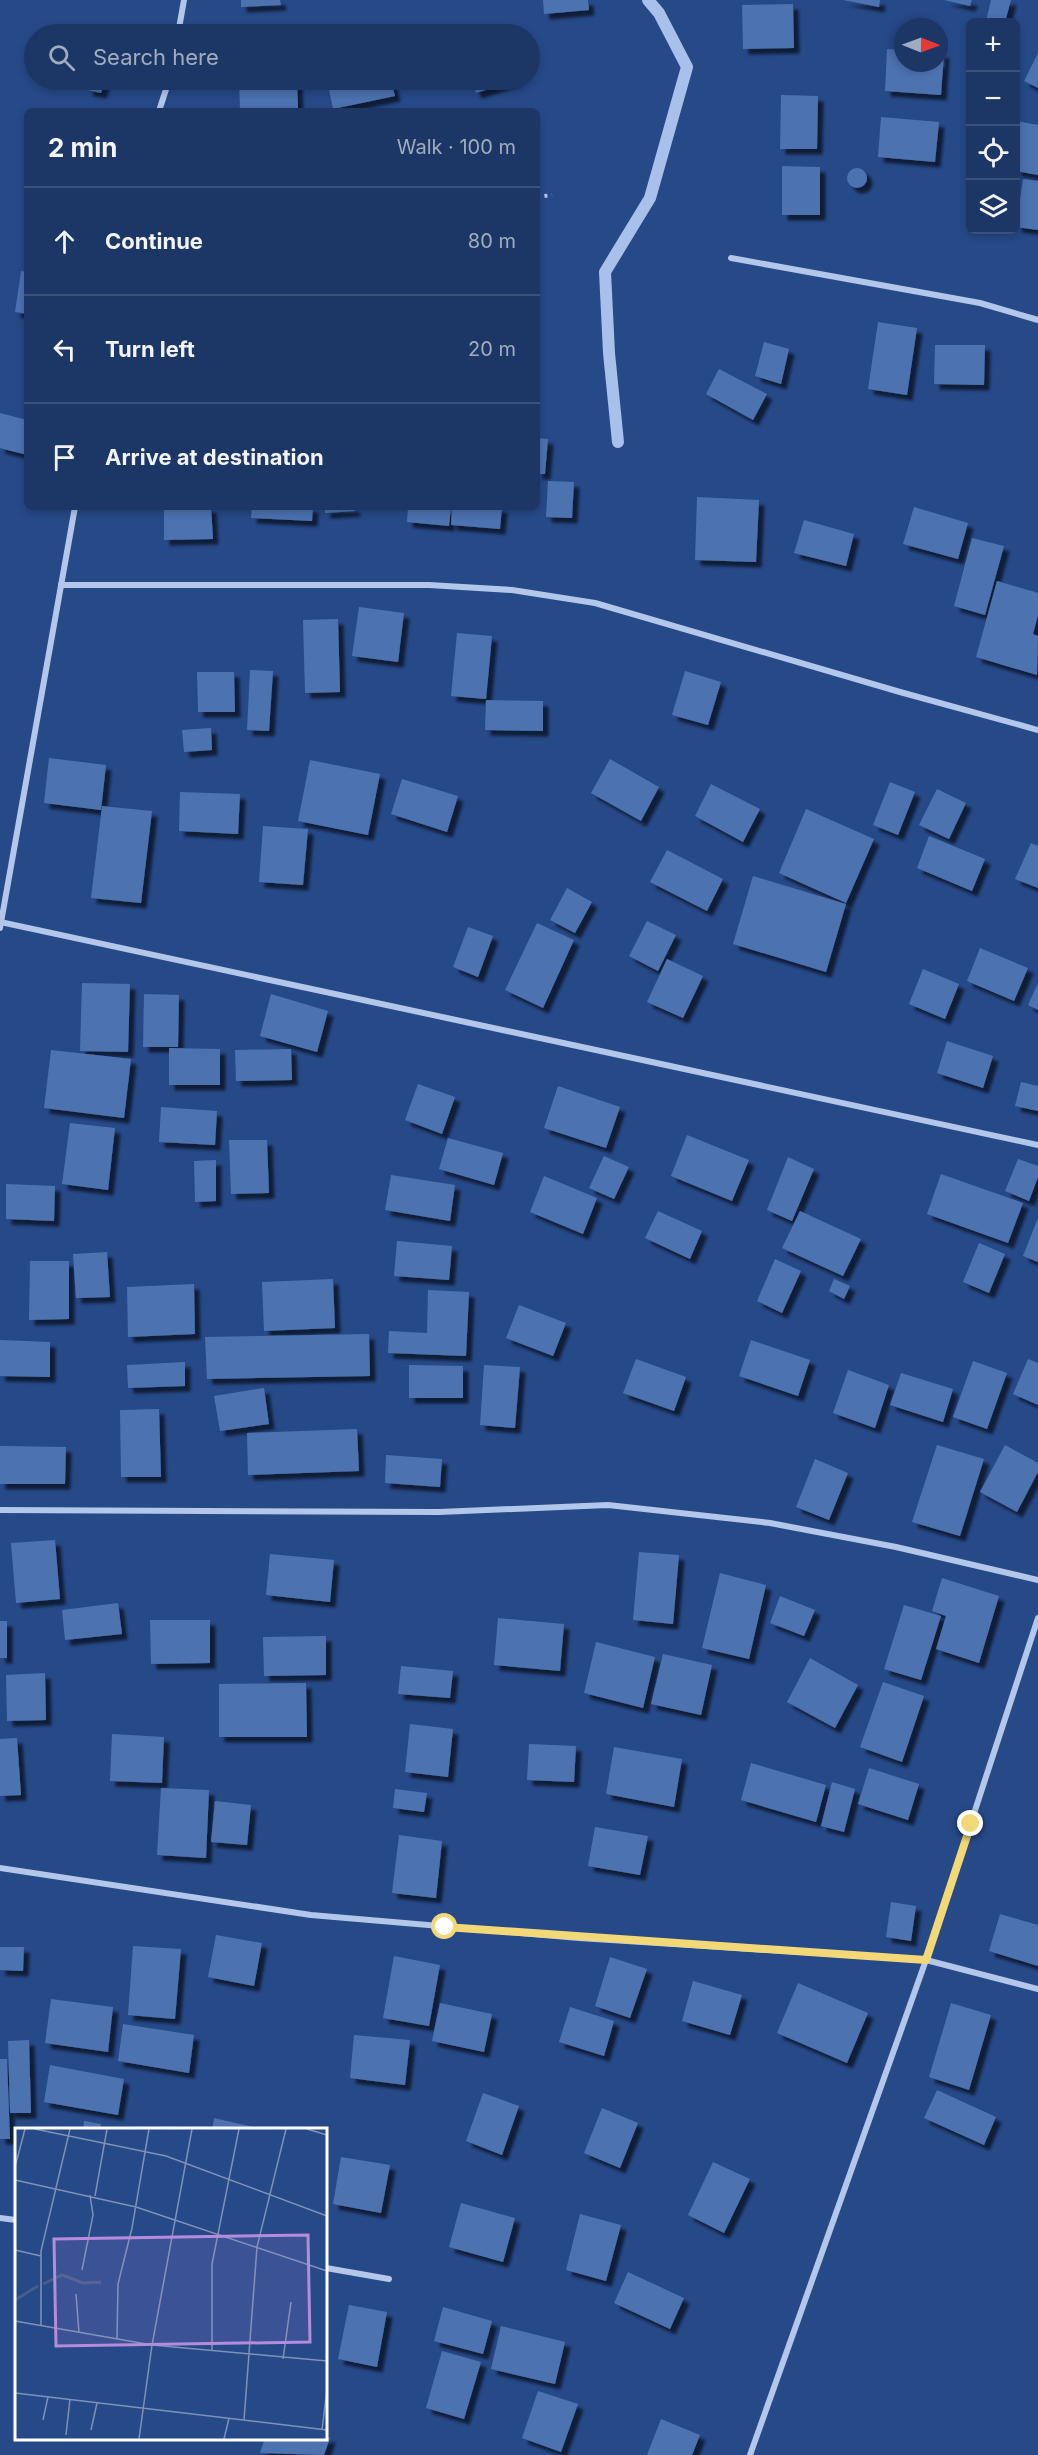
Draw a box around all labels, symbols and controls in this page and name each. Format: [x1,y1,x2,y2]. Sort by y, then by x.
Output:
north arrow [894,18,948,72]
map controls [966,18,1020,234]
button: + [966,18,1020,72]
search box [24,24,540,90]
icon: search [45,41,78,74]
text: Search here [93,44,219,70]
button: − [966,72,1020,126]
button: locate [966,126,1020,180]
text: 2 min [48,132,118,163]
text: Walk · 100 m [397,135,516,159]
button: layers [966,180,1020,234]
icon: ahead [48,225,81,258]
text: Continue [105,228,203,254]
text: 80 m [468,229,516,253]
icon: left [48,333,81,366]
text: Turn left [105,336,195,362]
text: 20 m [468,337,516,361]
icon: arrive [48,441,81,474]
text: Arrive at destination [105,444,324,470]
route end [957,1810,983,1836]
route start [431,1913,457,1939]
inset map [15,2128,327,2440]

